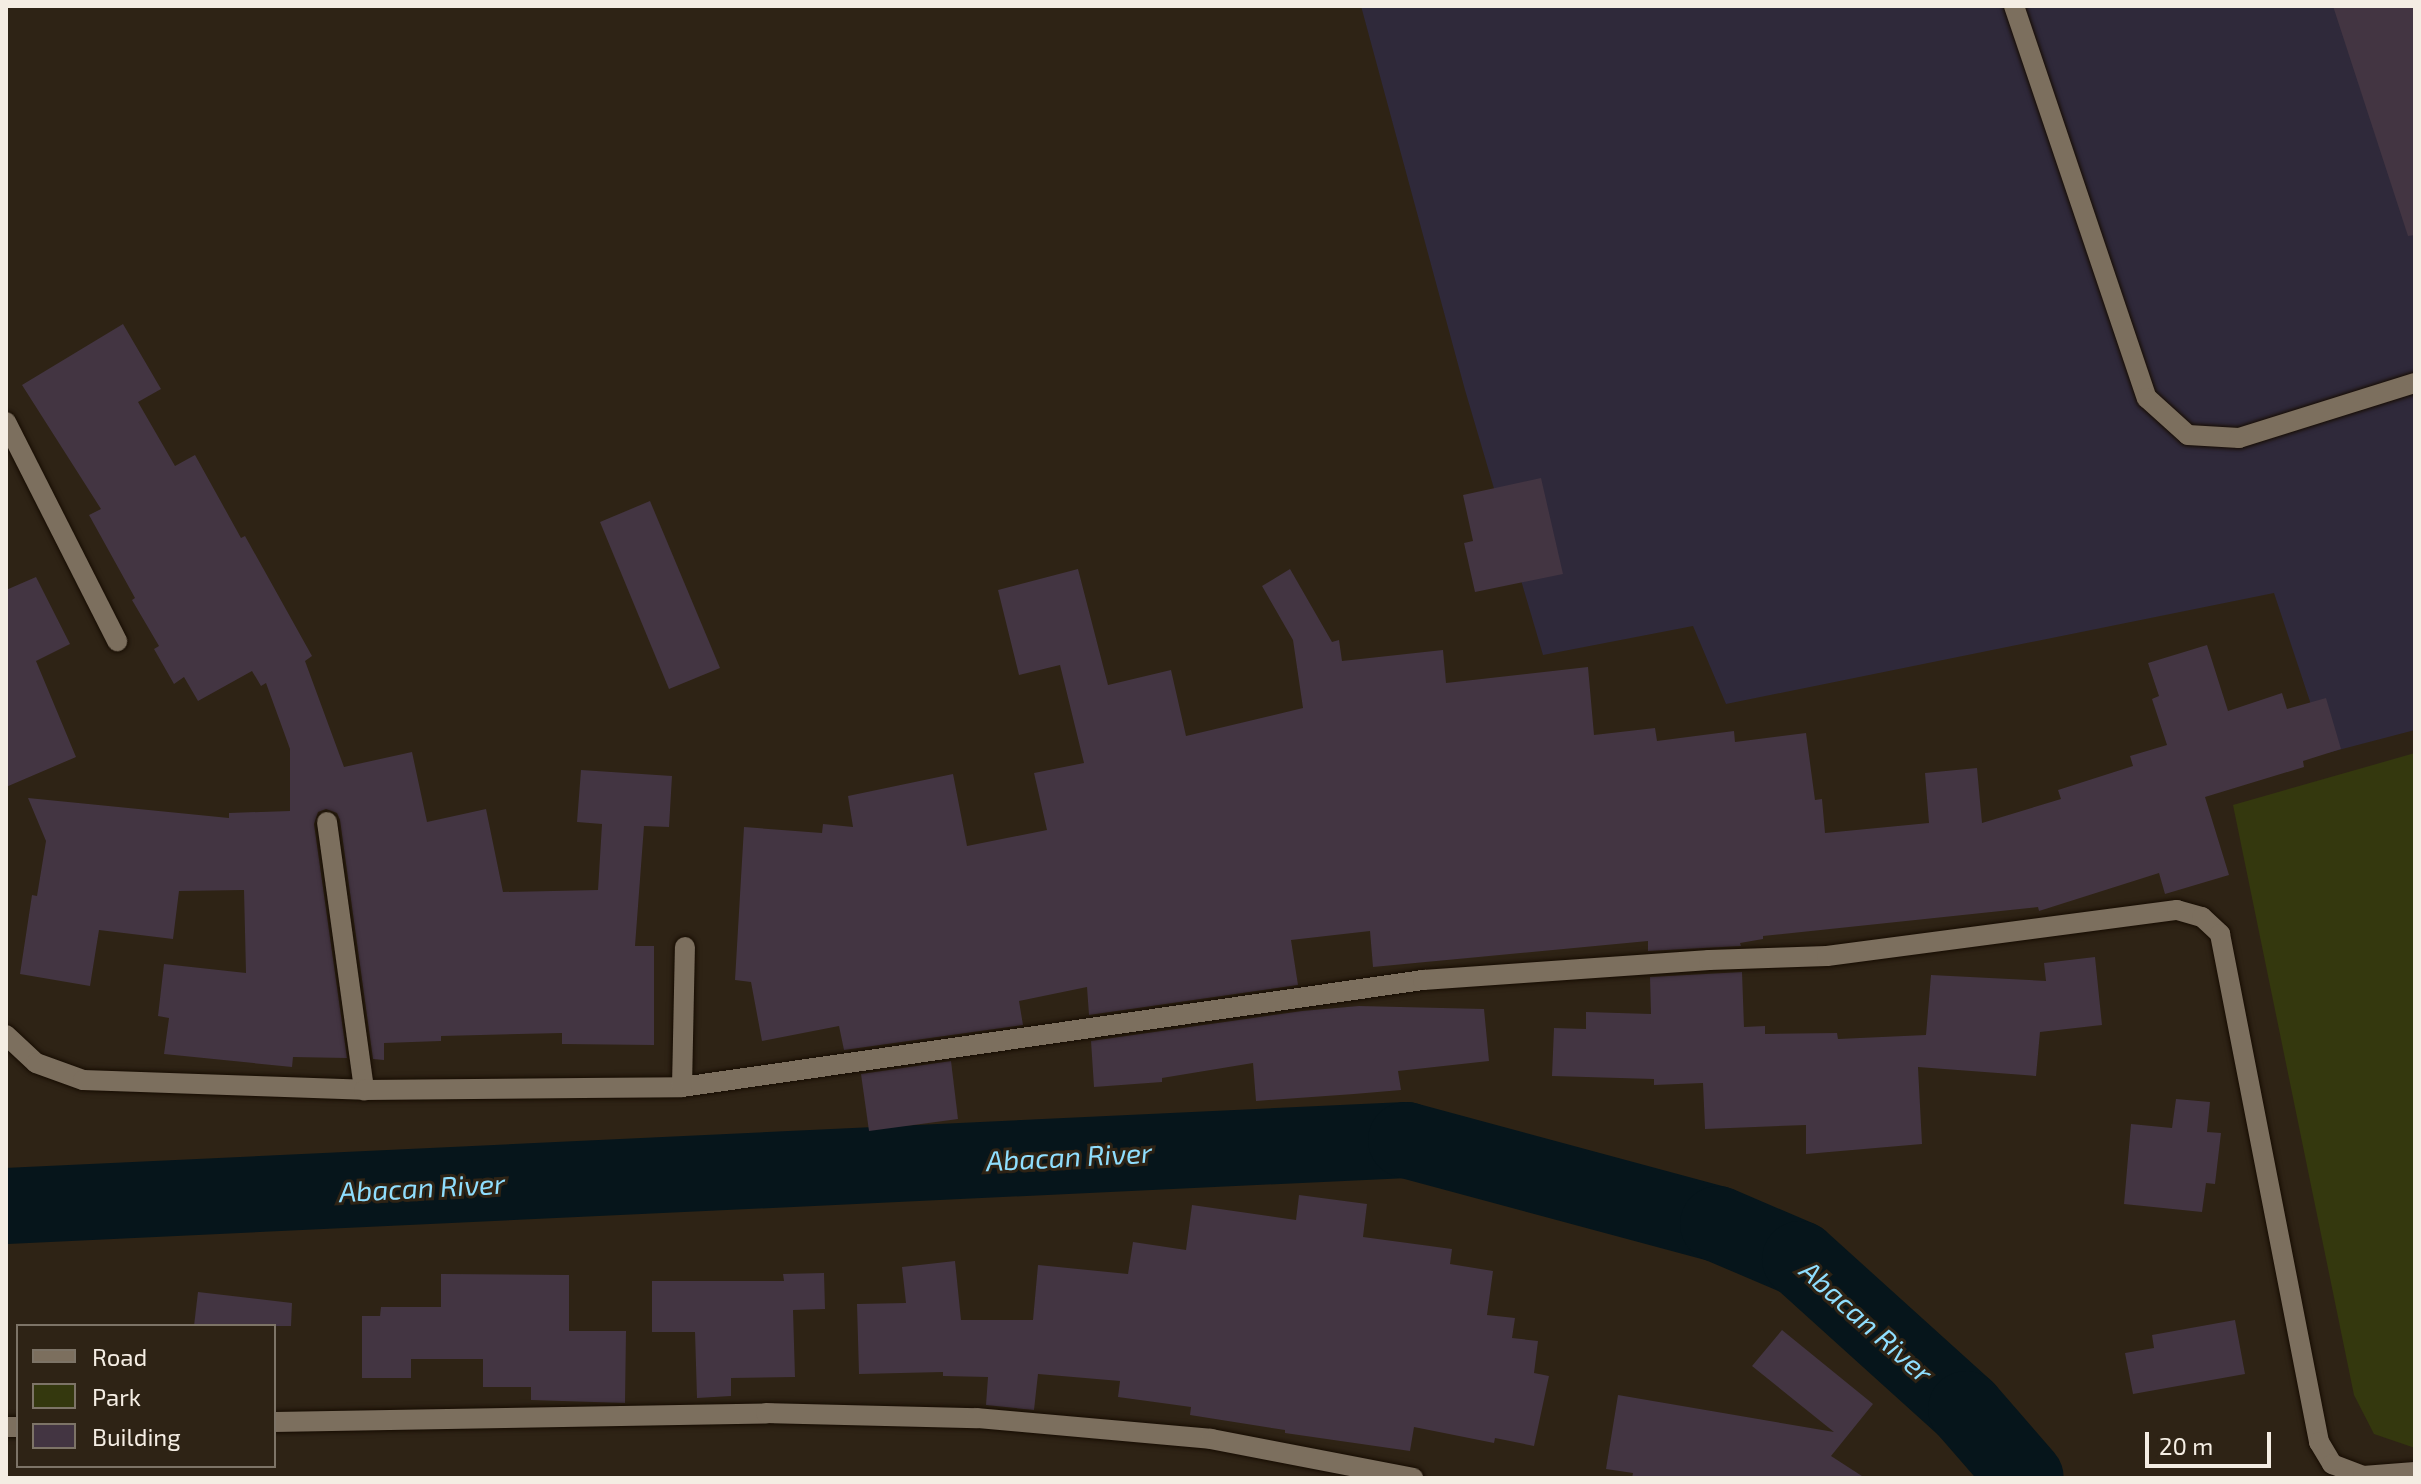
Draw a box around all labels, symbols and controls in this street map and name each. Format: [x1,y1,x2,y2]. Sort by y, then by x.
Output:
water label: Abacan River [985,1135,1153,1177]
water label: Abacan River [338,1166,506,1208]
water label: Abacan River [1794,1253,1940,1389]
legend [16,1324,276,1468]
text: Road [92,1342,147,1371]
text: Park [92,1382,141,1411]
scale bar [2149,1416,2275,1466]
text: Building [92,1422,181,1451]
text: 20 m [2159,1431,2213,1460]

